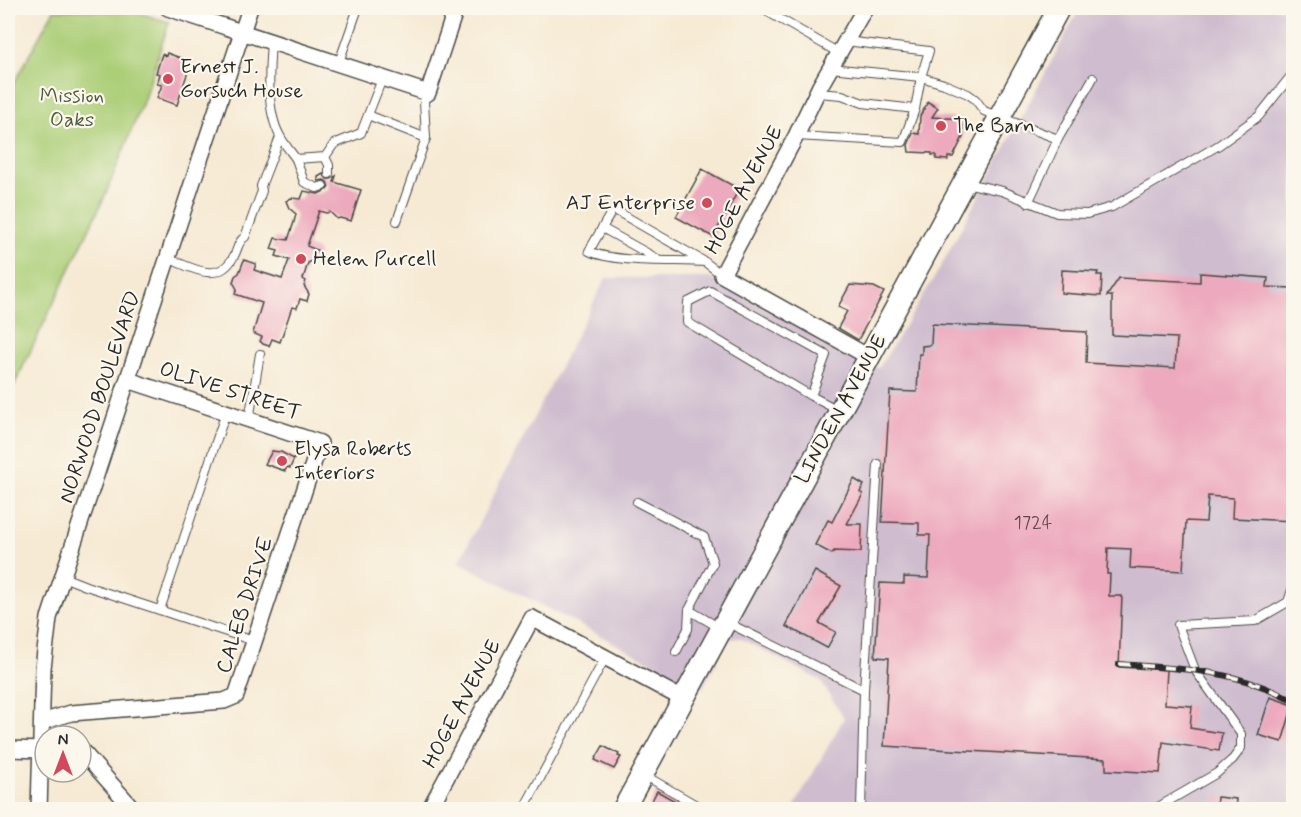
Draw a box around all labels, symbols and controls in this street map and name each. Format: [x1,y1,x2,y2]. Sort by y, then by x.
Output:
place label: Ernest J. Gorsuch House [180,53,303,105]
marker: Ernest J. Gorsuch House [161,72,175,86]
park label: Mission Oaks [40,82,104,134]
place label: The Barn [953,112,1035,140]
marker: The Barn [934,119,948,133]
street label: HOGE AVENUE [698,121,790,259]
place label: AJ Enterprise [566,189,695,217]
marker: AJ Enterprise [700,196,714,210]
place label: Helen Purcell [313,245,436,273]
marker: Helen Purcell [294,252,308,266]
street label: NORWOOD BOULEVARD [52,287,148,507]
street label: LINDEN AVENUE [788,329,894,489]
street label: OLIVE STREET [156,355,304,427]
place label: Elysa Roberts Interiors [294,435,412,487]
marker: Elysa Roberts Interiors [275,454,289,468]
house number: 1724 [1014,511,1052,535]
street label: CALEB DRIVE [210,533,280,677]
street label: HOGE AVENUE [416,635,508,773]
north arrow [33,724,93,784]
text: N [58,730,68,751]

